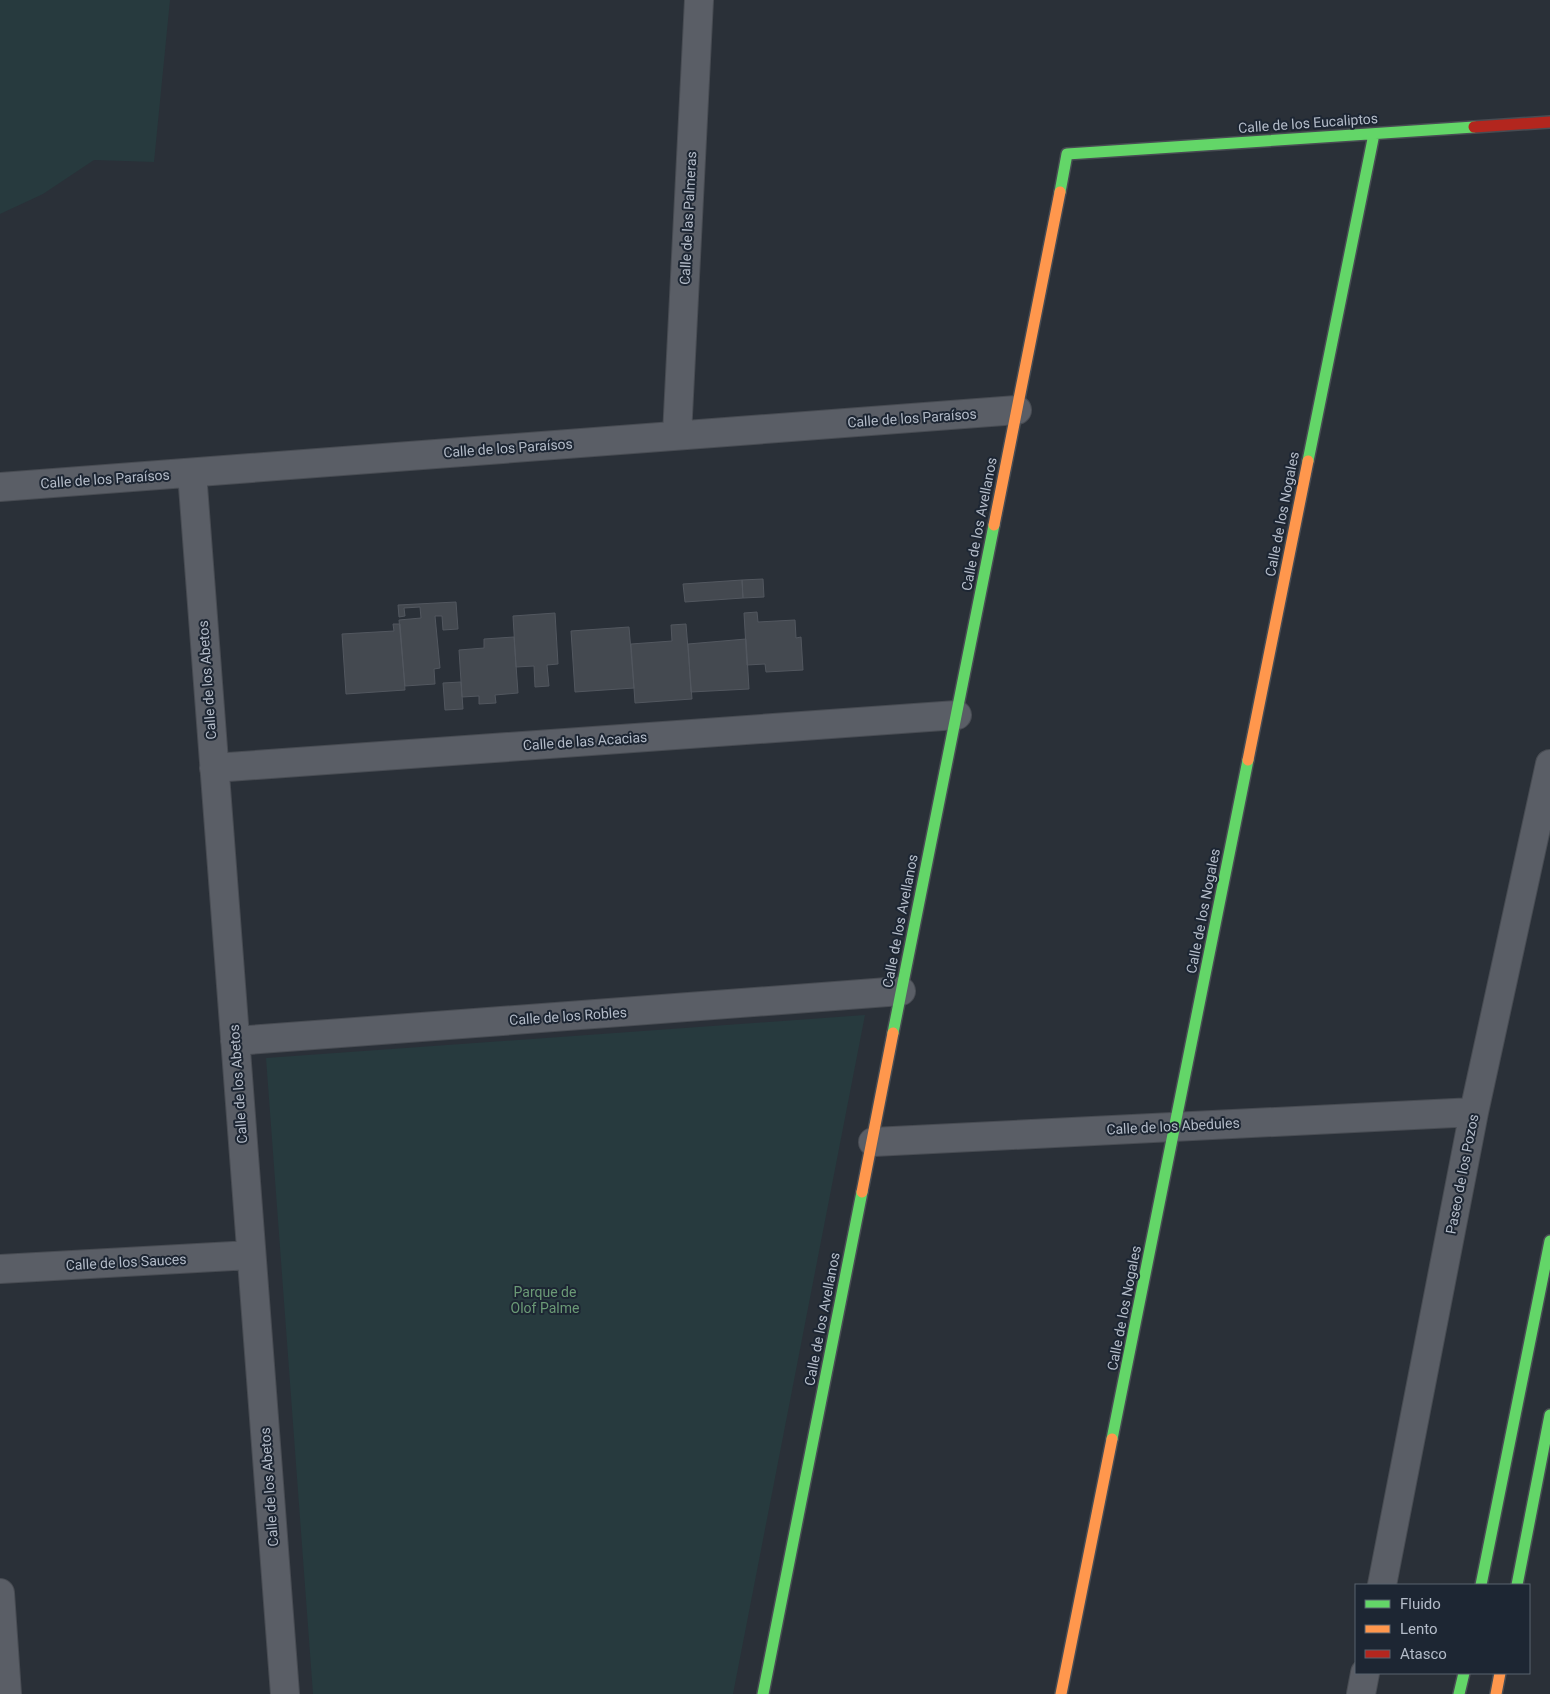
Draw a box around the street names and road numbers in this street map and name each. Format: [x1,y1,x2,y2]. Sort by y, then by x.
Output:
street label: Calle de los Eucaliptos [1238,110,1378,136]
street label: Calle de las Palmeras [677,151,699,285]
street label: Calle de los Paraísos [847,405,977,431]
street label: Calle de los Paraísos [443,435,573,461]
street label: Calle de los Nogales [1262,450,1302,578]
street label: Calle de los Avellanos [958,456,1000,592]
street label: Calle de los Paraísos [40,466,170,492]
street label: Calle de los Abetos [195,620,219,740]
street label: Calle de las Acacias [522,729,648,753]
street label: Calle de los Nogales [1183,847,1223,975]
street label: Calle de los Avellanos [879,853,921,989]
street label: Calle de los Robles [509,1004,627,1028]
street label: Calle de los Abetos [226,1024,250,1144]
street label: Paseo de los Pozos [1443,1113,1481,1235]
street label: Calle de los Abedules [1106,1115,1240,1137]
street label: Calle de los Nogales [1104,1244,1144,1372]
street label: Calle de los Sauces [65,1251,187,1273]
street label: Calle de los Avellanos [801,1251,843,1387]
street label: Calle de los Abetos [257,1427,281,1547]

